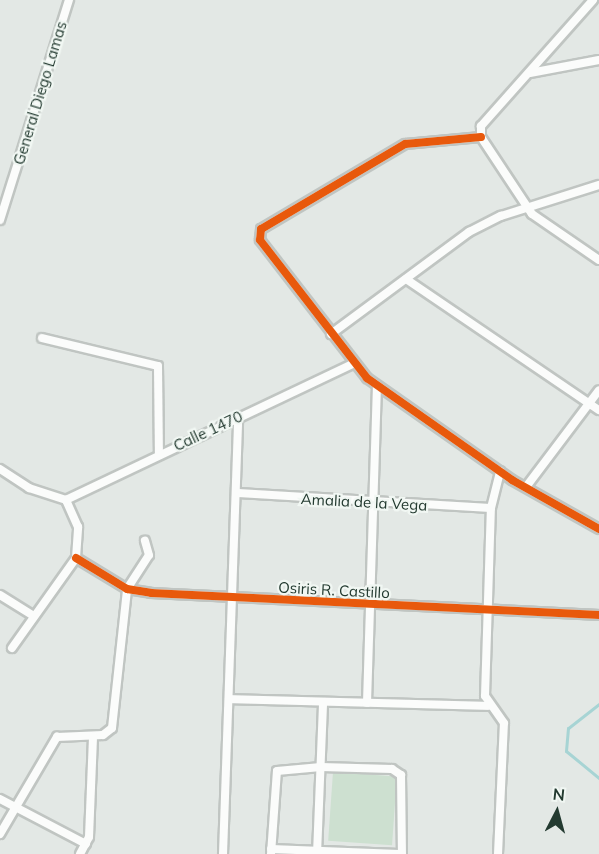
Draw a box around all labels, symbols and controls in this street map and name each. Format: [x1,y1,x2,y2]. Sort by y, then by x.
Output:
street label: General Diego Lamas [10,19,70,167]
street label: Calle 1470 [171,407,245,455]
street label: Amalia de la Vega [300,490,428,514]
street label: Osiris R. Castillo [278,578,390,602]
north arrow [527,782,587,842]
text: N [552,784,566,805]

